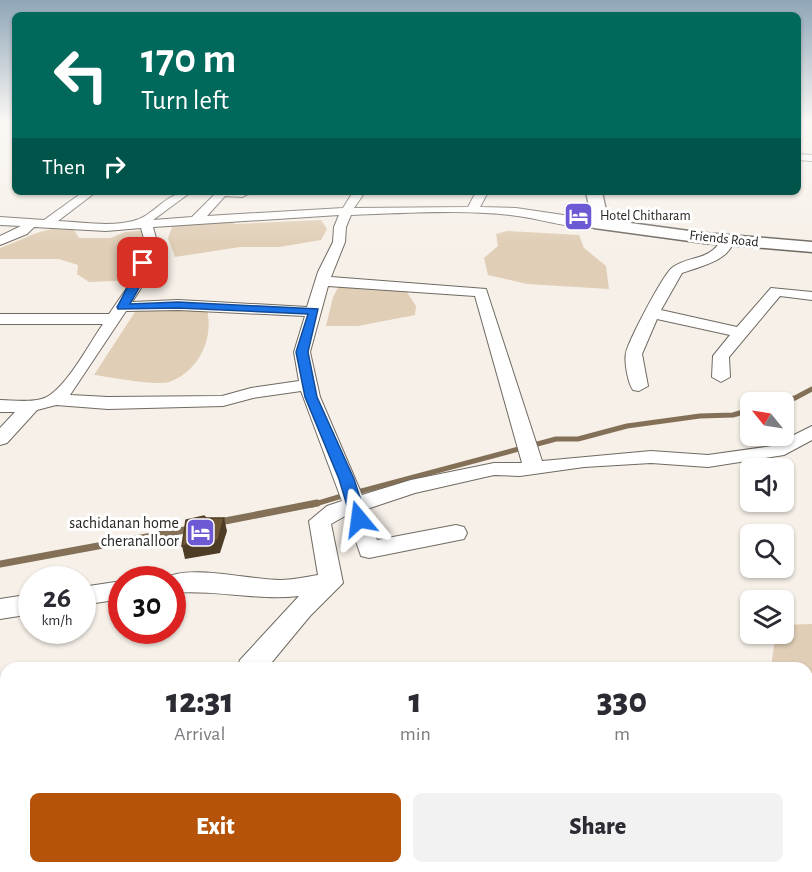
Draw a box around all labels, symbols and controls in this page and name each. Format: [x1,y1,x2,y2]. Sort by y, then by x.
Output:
icon: left [42,36,120,114]
text: 170 m [141,38,236,80]
text: Turn left [141,87,229,114]
icon: right [98,150,131,183]
text: Then [42,156,86,178]
hotel icon: Hotel Chitharam [563,200,595,232]
place label: Hotel Chitharam [600,209,691,223]
street label: Friends Road [689,228,759,250]
pin [117,237,168,288]
icon: arrive [126,246,159,279]
north arrow [740,392,794,446]
map controls [740,392,794,644]
button: sound [740,458,794,512]
position arrow [327,487,391,551]
place label: sachidanan home cheranalloor [69,515,180,549]
hotel icon: sachidanan home cheranalloor [184,516,216,548]
button: search [740,524,794,578]
speed limit sign: 30 [108,566,186,644]
text: 26 [43,583,71,613]
button: layers [740,590,794,644]
text: km/h [42,613,72,628]
text: 12:31 [166,683,234,719]
text: 1 [409,683,422,719]
text: 330 [597,683,647,719]
text: Arrival [174,724,226,744]
text: min [400,724,431,744]
text: m [614,724,630,744]
button: Exit [30,793,401,862]
button: Share [413,793,783,862]

